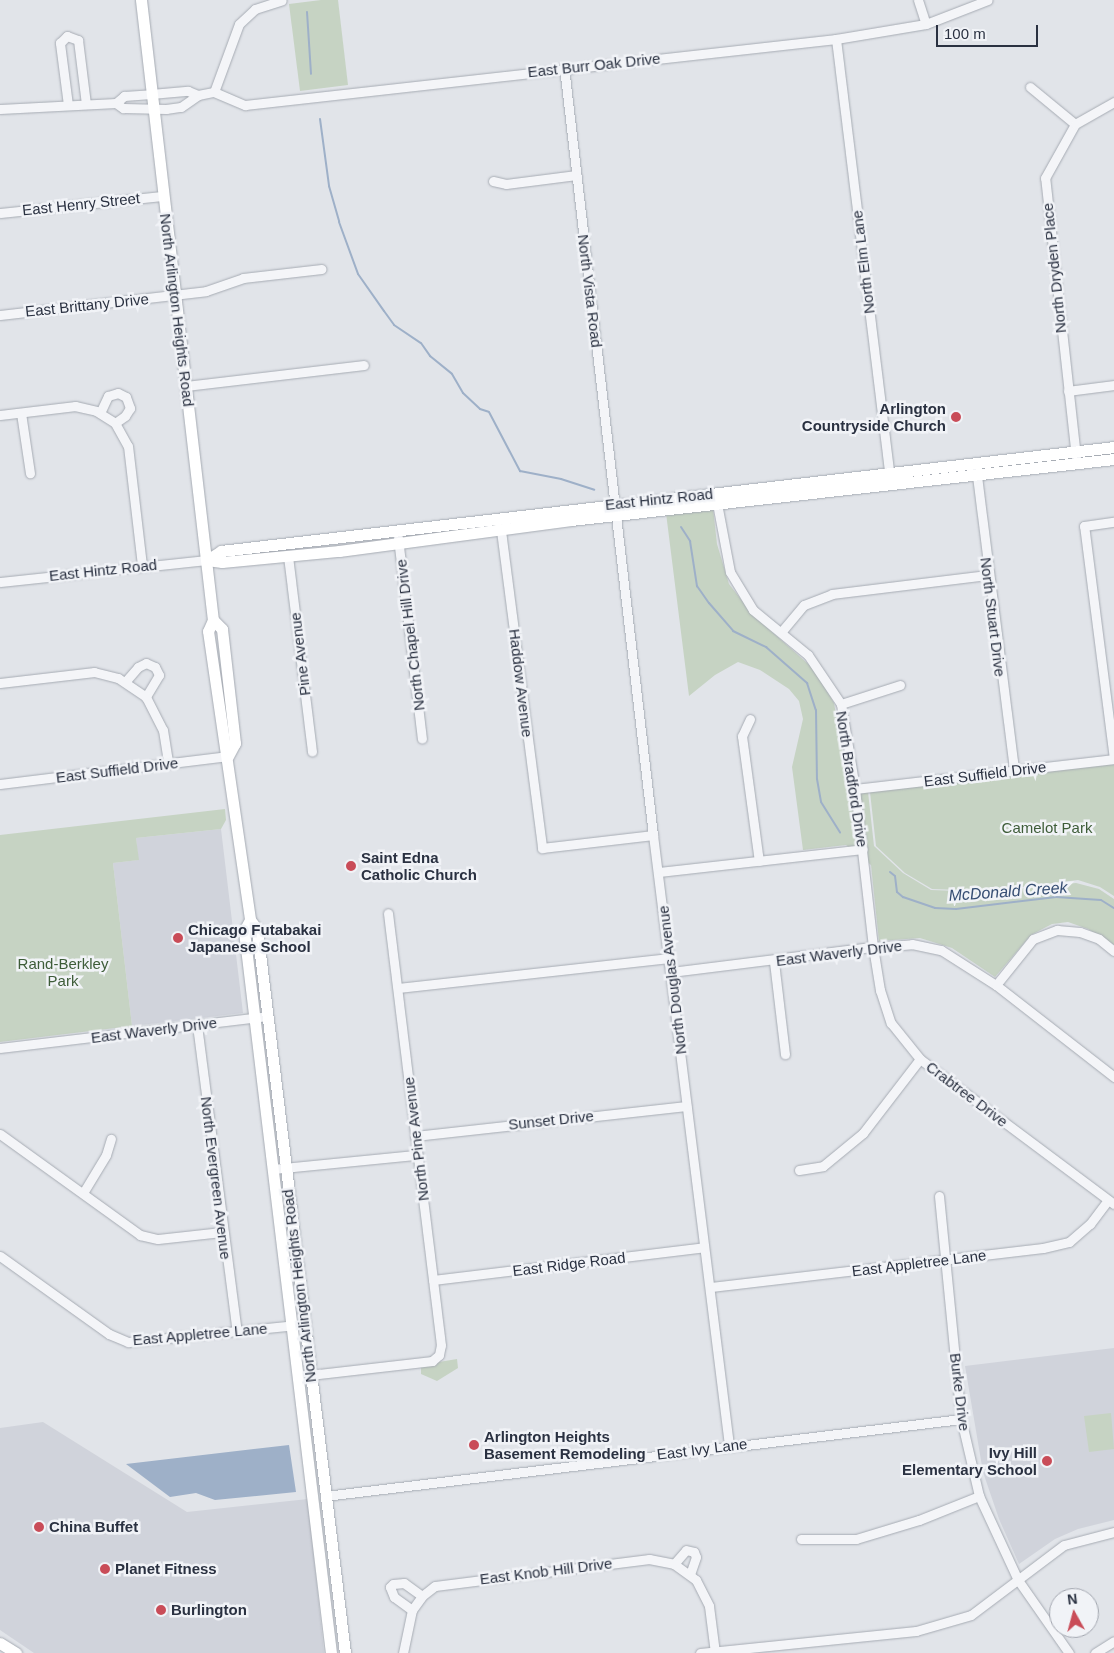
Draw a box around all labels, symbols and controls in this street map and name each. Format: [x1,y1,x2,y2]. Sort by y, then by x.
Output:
scale bar [939,15,1042,47]
text: 100 m [944,25,986,42]
street label: East Burr Oak Drive [527,49,661,81]
street label: East Henry Street [21,189,141,219]
street label: North Dryden Place [1038,202,1070,334]
street label: North Elm Lane [848,209,878,315]
street label: North Arlington Heights Road [156,212,198,408]
street label: North Vista Road [574,233,606,349]
street label: East Brittany Drive [24,290,150,320]
place label: Arlington Countryside Church [802,399,946,434]
marker: Arlington Countryside Church [950,411,962,423]
street label: East Hintz Road [604,484,714,514]
street label: East Hintz Road [48,555,158,585]
street label: North Stuart Drive [977,556,1009,678]
street label: North Chapel Hill Drive [392,558,428,712]
street label: Pine Avenue [286,611,314,697]
street label: Haddow Avenue [505,627,537,739]
street label: North Bradford Drive [832,710,872,848]
street label: East Suffield Drive [55,754,179,786]
street label: East Suffield Drive [923,758,1047,790]
park label: Camelot Park [1002,819,1092,837]
place label: Saint Edna Catholic Church [361,848,477,883]
marker: Saint Edna Catholic Church [345,860,357,872]
water label: McDonald Creek [948,878,1068,906]
street label: North Douglas Avenue [654,904,690,1056]
place label: Chicago Futabakai Japanese School [188,920,321,955]
marker: Chicago Futabakai Japanese School [172,932,184,944]
street label: East Waverly Drive [775,936,903,970]
park label: Rand-Berkley Park [18,954,108,989]
street label: East Waverly Drive [90,1013,218,1047]
street label: Crabtree Drive [923,1057,1011,1131]
street label: North Pine Avenue [399,1076,433,1202]
street label: North Evergreen Avenue [197,1095,235,1261]
street label: Sunset Drive [507,1107,595,1133]
street label: North Arlington Heights Road [278,1188,320,1384]
street label: East Appletree Lane [850,1246,988,1280]
street label: East Ridge Road [512,1248,626,1280]
street label: East Appletree Lane [132,1319,268,1349]
street label: Burke Drive [946,1352,974,1432]
place label: Arlington Heights Basement Remodeling [484,1427,646,1462]
street label: East Ivy Lane [656,1435,748,1463]
marker: Arlington Heights Basement Remodeling [468,1439,480,1451]
place label: Ivy Hill Elementary School [902,1443,1037,1478]
marker: Ivy Hill Elementary School [1041,1455,1053,1467]
place label: China Buffet [49,1518,138,1536]
marker: China Buffet [33,1521,45,1533]
street label: East Knob Hill Drive [479,1554,613,1588]
place label: Planet Fitness [115,1560,217,1578]
marker: Planet Fitness [99,1563,111,1575]
north arrow [1049,1588,1099,1638]
text: N [1066,1591,1078,1608]
place label: Burlington [171,1601,247,1619]
marker: Burlington [155,1604,167,1616]

